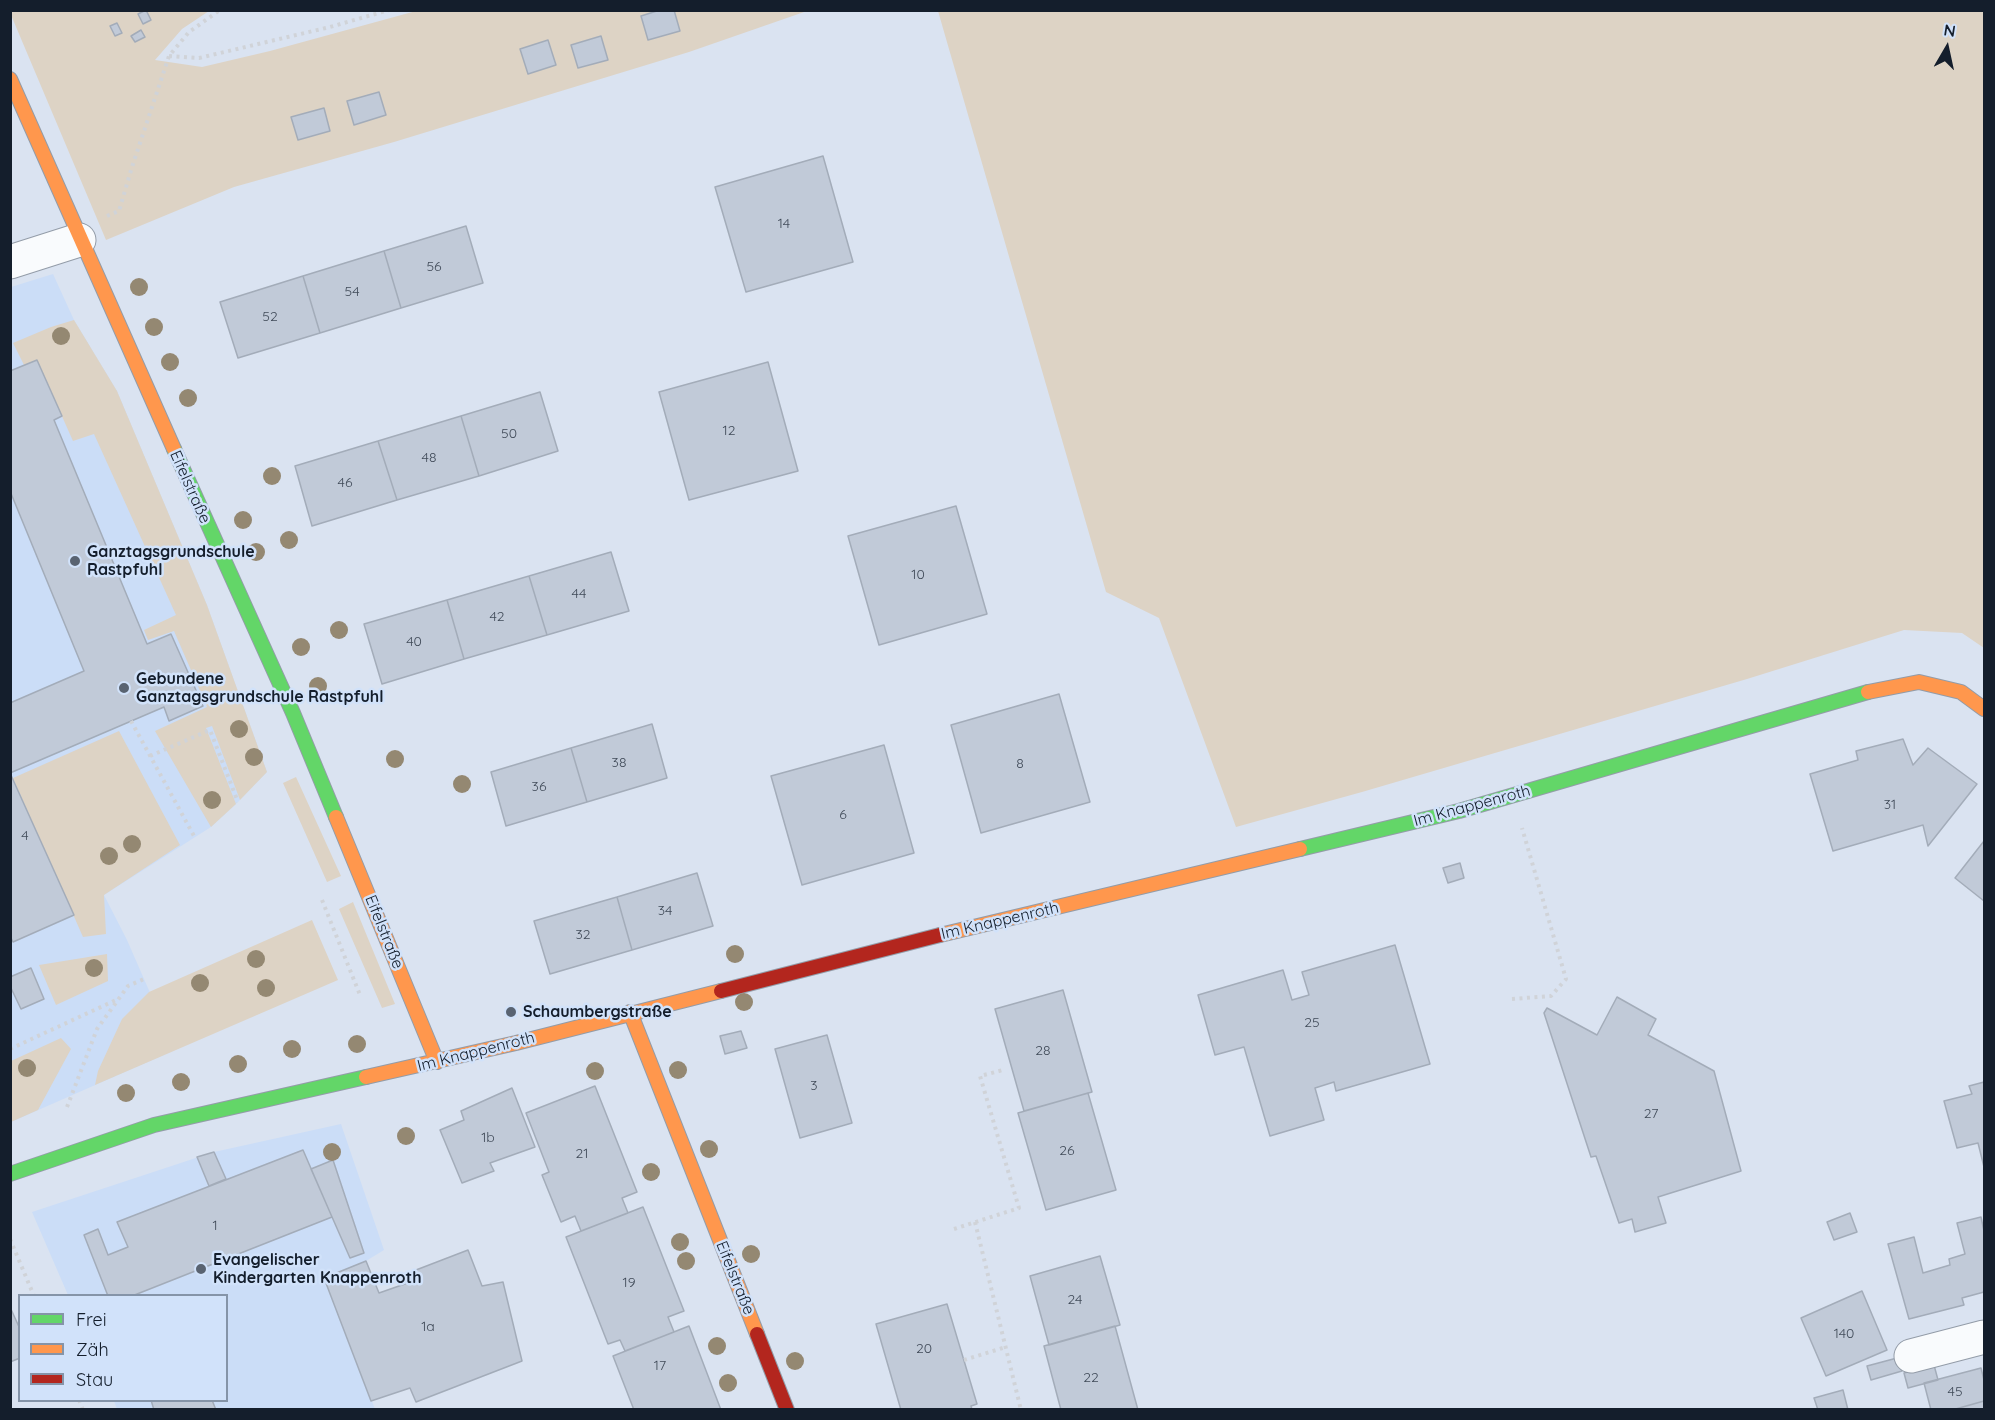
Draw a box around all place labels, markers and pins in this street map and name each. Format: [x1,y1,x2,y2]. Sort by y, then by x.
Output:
place label: Ganztagsgrundschule Rastpfuhl [87,542,255,580]
marker: Ganztagsgrundschule Rastpfuhl [68,554,82,568]
place label: Gebundene Ganztagsgrundschule Rastpfuhl [136,669,384,707]
marker: Gebundene Ganztagsgrundschule Rastpfuhl [117,681,131,695]
place label: Schaumbergstraße [523,1002,672,1022]
marker: Schaumbergstraße [504,1005,518,1019]
place label: Evangelischer Kindergarten Knappenroth [213,1250,422,1288]
marker: Evangelischer Kindergarten Knappenroth [194,1262,208,1276]

